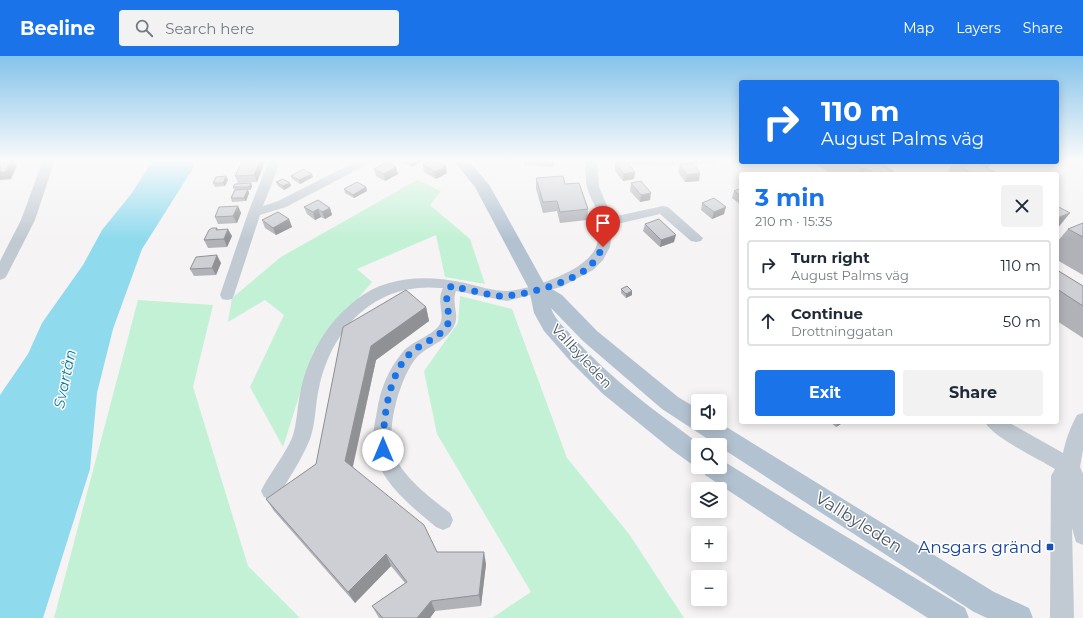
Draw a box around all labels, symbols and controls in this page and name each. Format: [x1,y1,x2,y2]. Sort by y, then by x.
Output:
search box [119,10,399,46]
text: Beeline [20,17,95,40]
icon: search [133,17,155,39]
text: Search here [165,19,254,38]
text: Map [903,19,934,37]
text: Layers [956,19,1001,37]
text: Share [1023,19,1063,37]
text: 110 m [821,94,899,128]
icon: right [755,96,807,148]
text: August Palms väg [821,128,984,150]
text: 3 min [755,183,825,212]
button: close [1001,185,1043,227]
pin [586,206,620,247]
icon: arrive [592,212,614,234]
text: 210 m · 15:35 [755,213,832,229]
text: Turn right [791,248,870,267]
icon: right [757,254,779,276]
text: 110 m [1000,256,1041,275]
text: August Palms väg [791,267,909,283]
text: Continue [791,304,863,323]
icon: ahead [757,310,779,332]
text: 50 m [1003,312,1041,331]
street label: Vallbyleden [548,320,616,392]
text: Drottninggatan [791,323,893,339]
water label: Svartån [49,348,80,410]
button: Exit [755,370,895,416]
button: Share [903,370,1043,416]
map controls [691,394,727,606]
button: sound [691,394,727,430]
position arrow [362,429,404,471]
button: search [691,438,727,474]
button: layers [691,482,727,518]
street label: Vallbyleden [812,487,906,557]
button: + [691,526,727,562]
place label: Ansgars gränd [918,537,1042,557]
marker: Ansgars gränd [1045,542,1055,552]
button: − [691,570,727,606]

